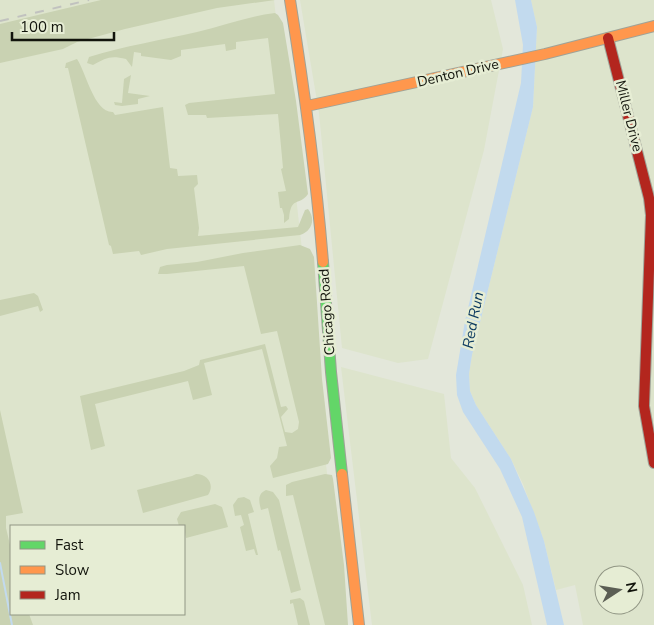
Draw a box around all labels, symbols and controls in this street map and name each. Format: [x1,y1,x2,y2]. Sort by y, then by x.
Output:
scale bar [12,10,115,42]
text: 100 m [20,17,64,37]
street label: Denton Drive [415,54,501,92]
street label: Miller Drive [611,78,647,154]
street label: Chicago Road [315,268,339,356]
water label: Red Run [458,290,488,350]
legend [10,525,185,615]
text: Fast [55,535,84,555]
text: Slow [55,560,90,580]
north arrow [594,565,644,615]
text: N [621,580,642,595]
text: Jam [54,585,81,605]

